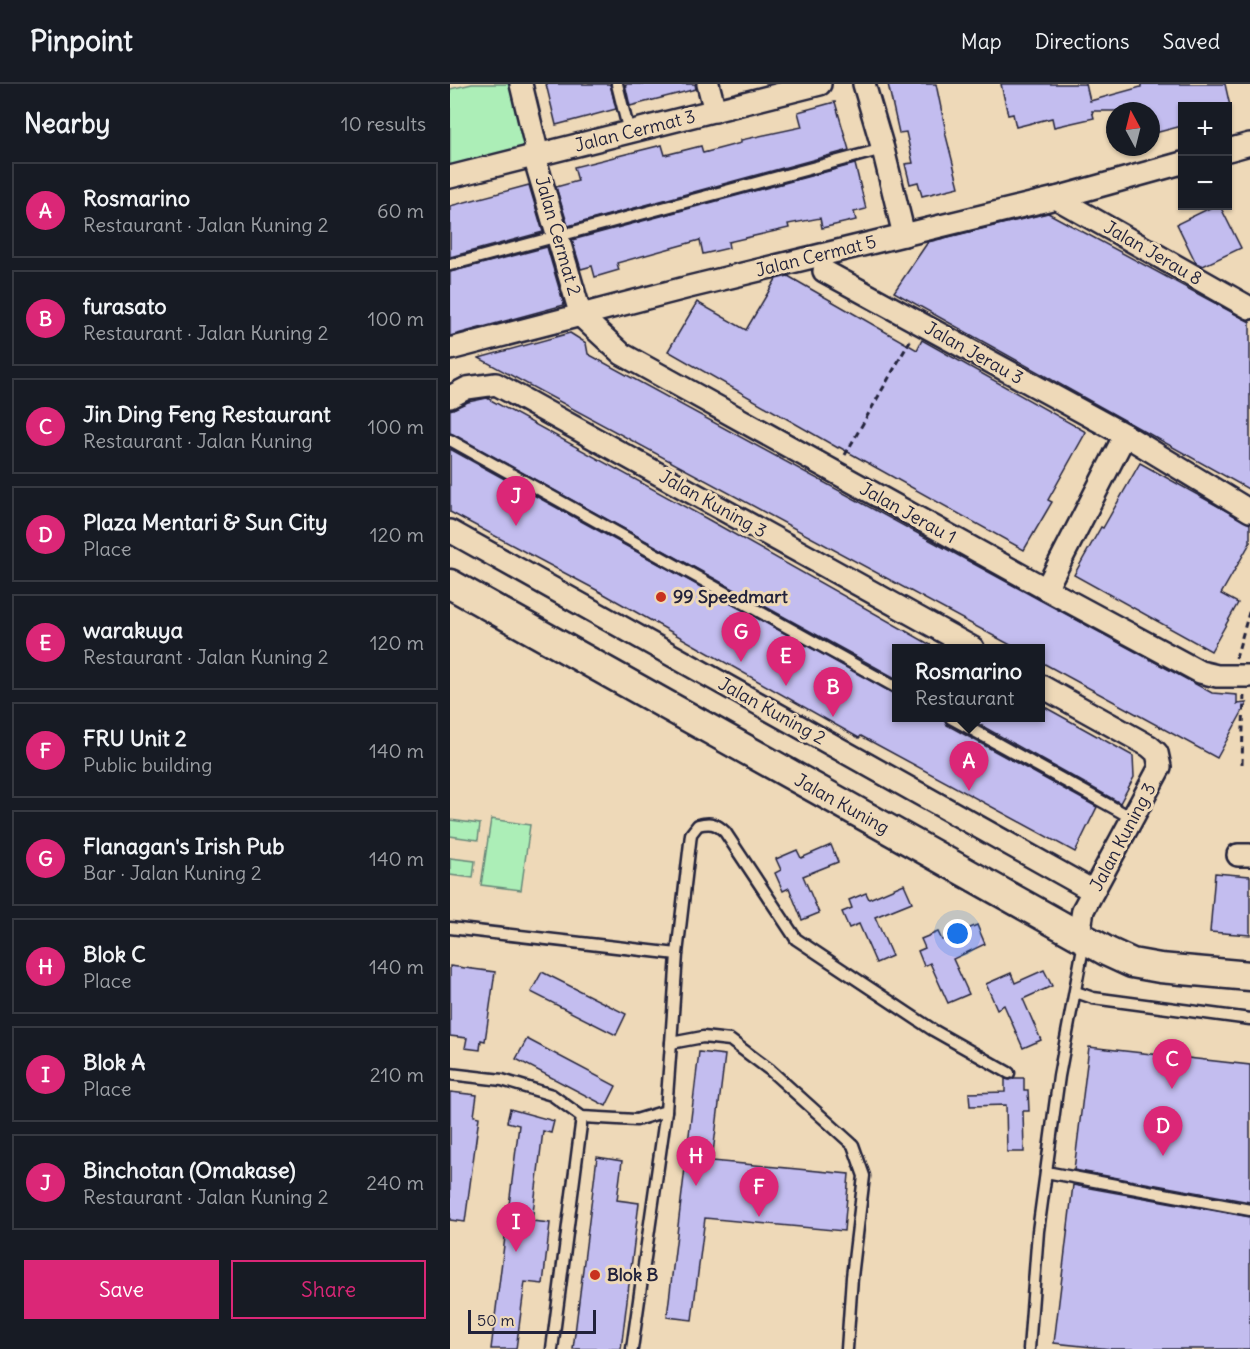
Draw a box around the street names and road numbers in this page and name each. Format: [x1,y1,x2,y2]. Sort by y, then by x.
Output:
street label: Jalan Cermat 3 [572,104,698,157]
street label: Jalan Cermat 2 [530,174,587,298]
street label: Jalan Jerau 8 [1100,215,1207,290]
street label: Jalan Cermat 5 [753,229,879,282]
street label: Jalan Jerau 3 [921,316,1028,389]
street label: Jalan Kuning 3 [656,465,771,543]
street label: Jalan Jerau 1 [856,477,960,548]
street label: Jalan Kuning 2 [715,672,830,750]
street label: Jalan Kuning [791,768,894,839]
street label: Jalan Kuning 3 [1084,779,1161,895]

